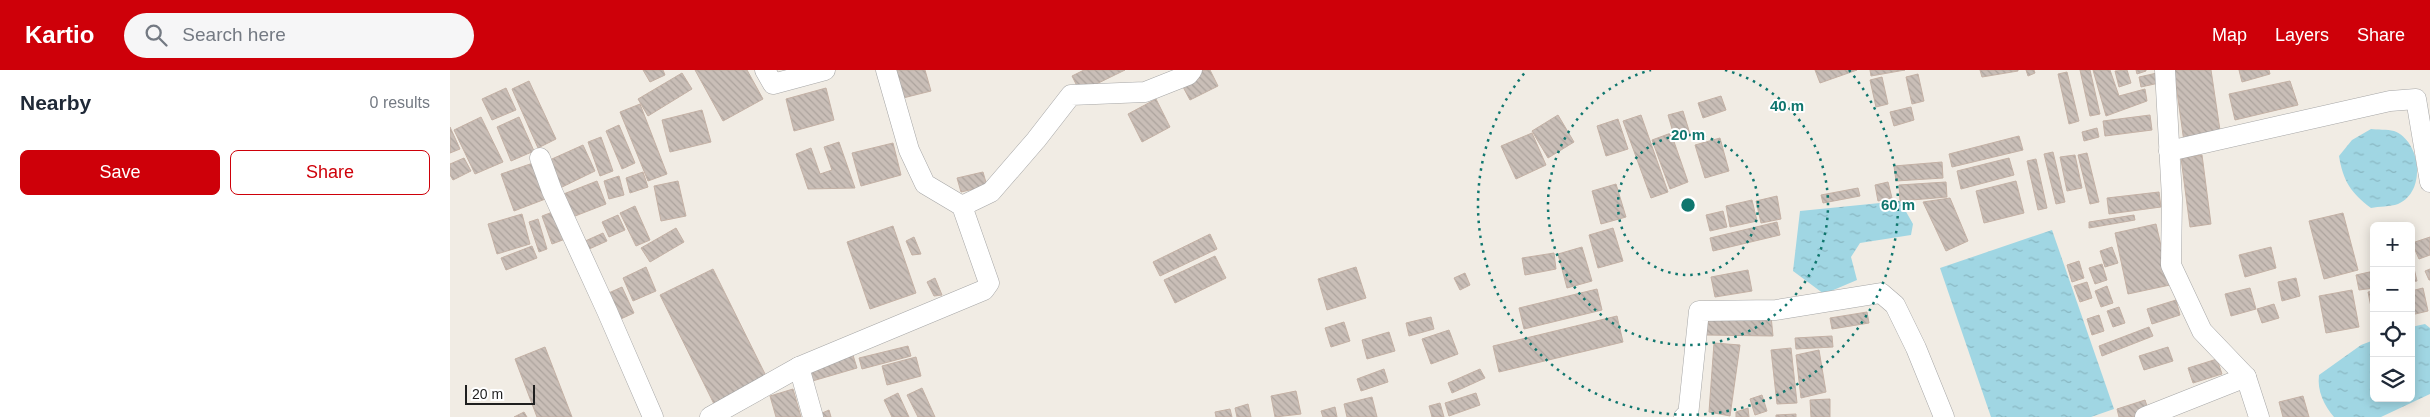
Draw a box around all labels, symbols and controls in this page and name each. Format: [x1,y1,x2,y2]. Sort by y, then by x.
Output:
search box [124,13,474,58]
text: Kartio [25,21,94,48]
icon: search [142,21,170,49]
text: Search here [182,24,286,45]
text: Map [2212,25,2247,45]
text: Layers [2275,25,2329,45]
text: Share [2357,25,2405,45]
text: Nearby [20,91,91,114]
text: 0 results [370,94,430,111]
text: 40 m [1770,97,1804,114]
text: 20 m [1671,126,1705,143]
button: Save [20,150,220,195]
button: Share [230,150,430,195]
centre of rings [1679,196,1697,214]
text: 60 m [1881,196,1915,213]
map controls [2370,222,2415,402]
button: + [2370,222,2415,267]
button: − [2370,267,2415,312]
button: locate [2370,312,2415,357]
button: layers [2370,357,2415,402]
scale bar [465,382,535,405]
text: 20 m [472,386,503,402]

